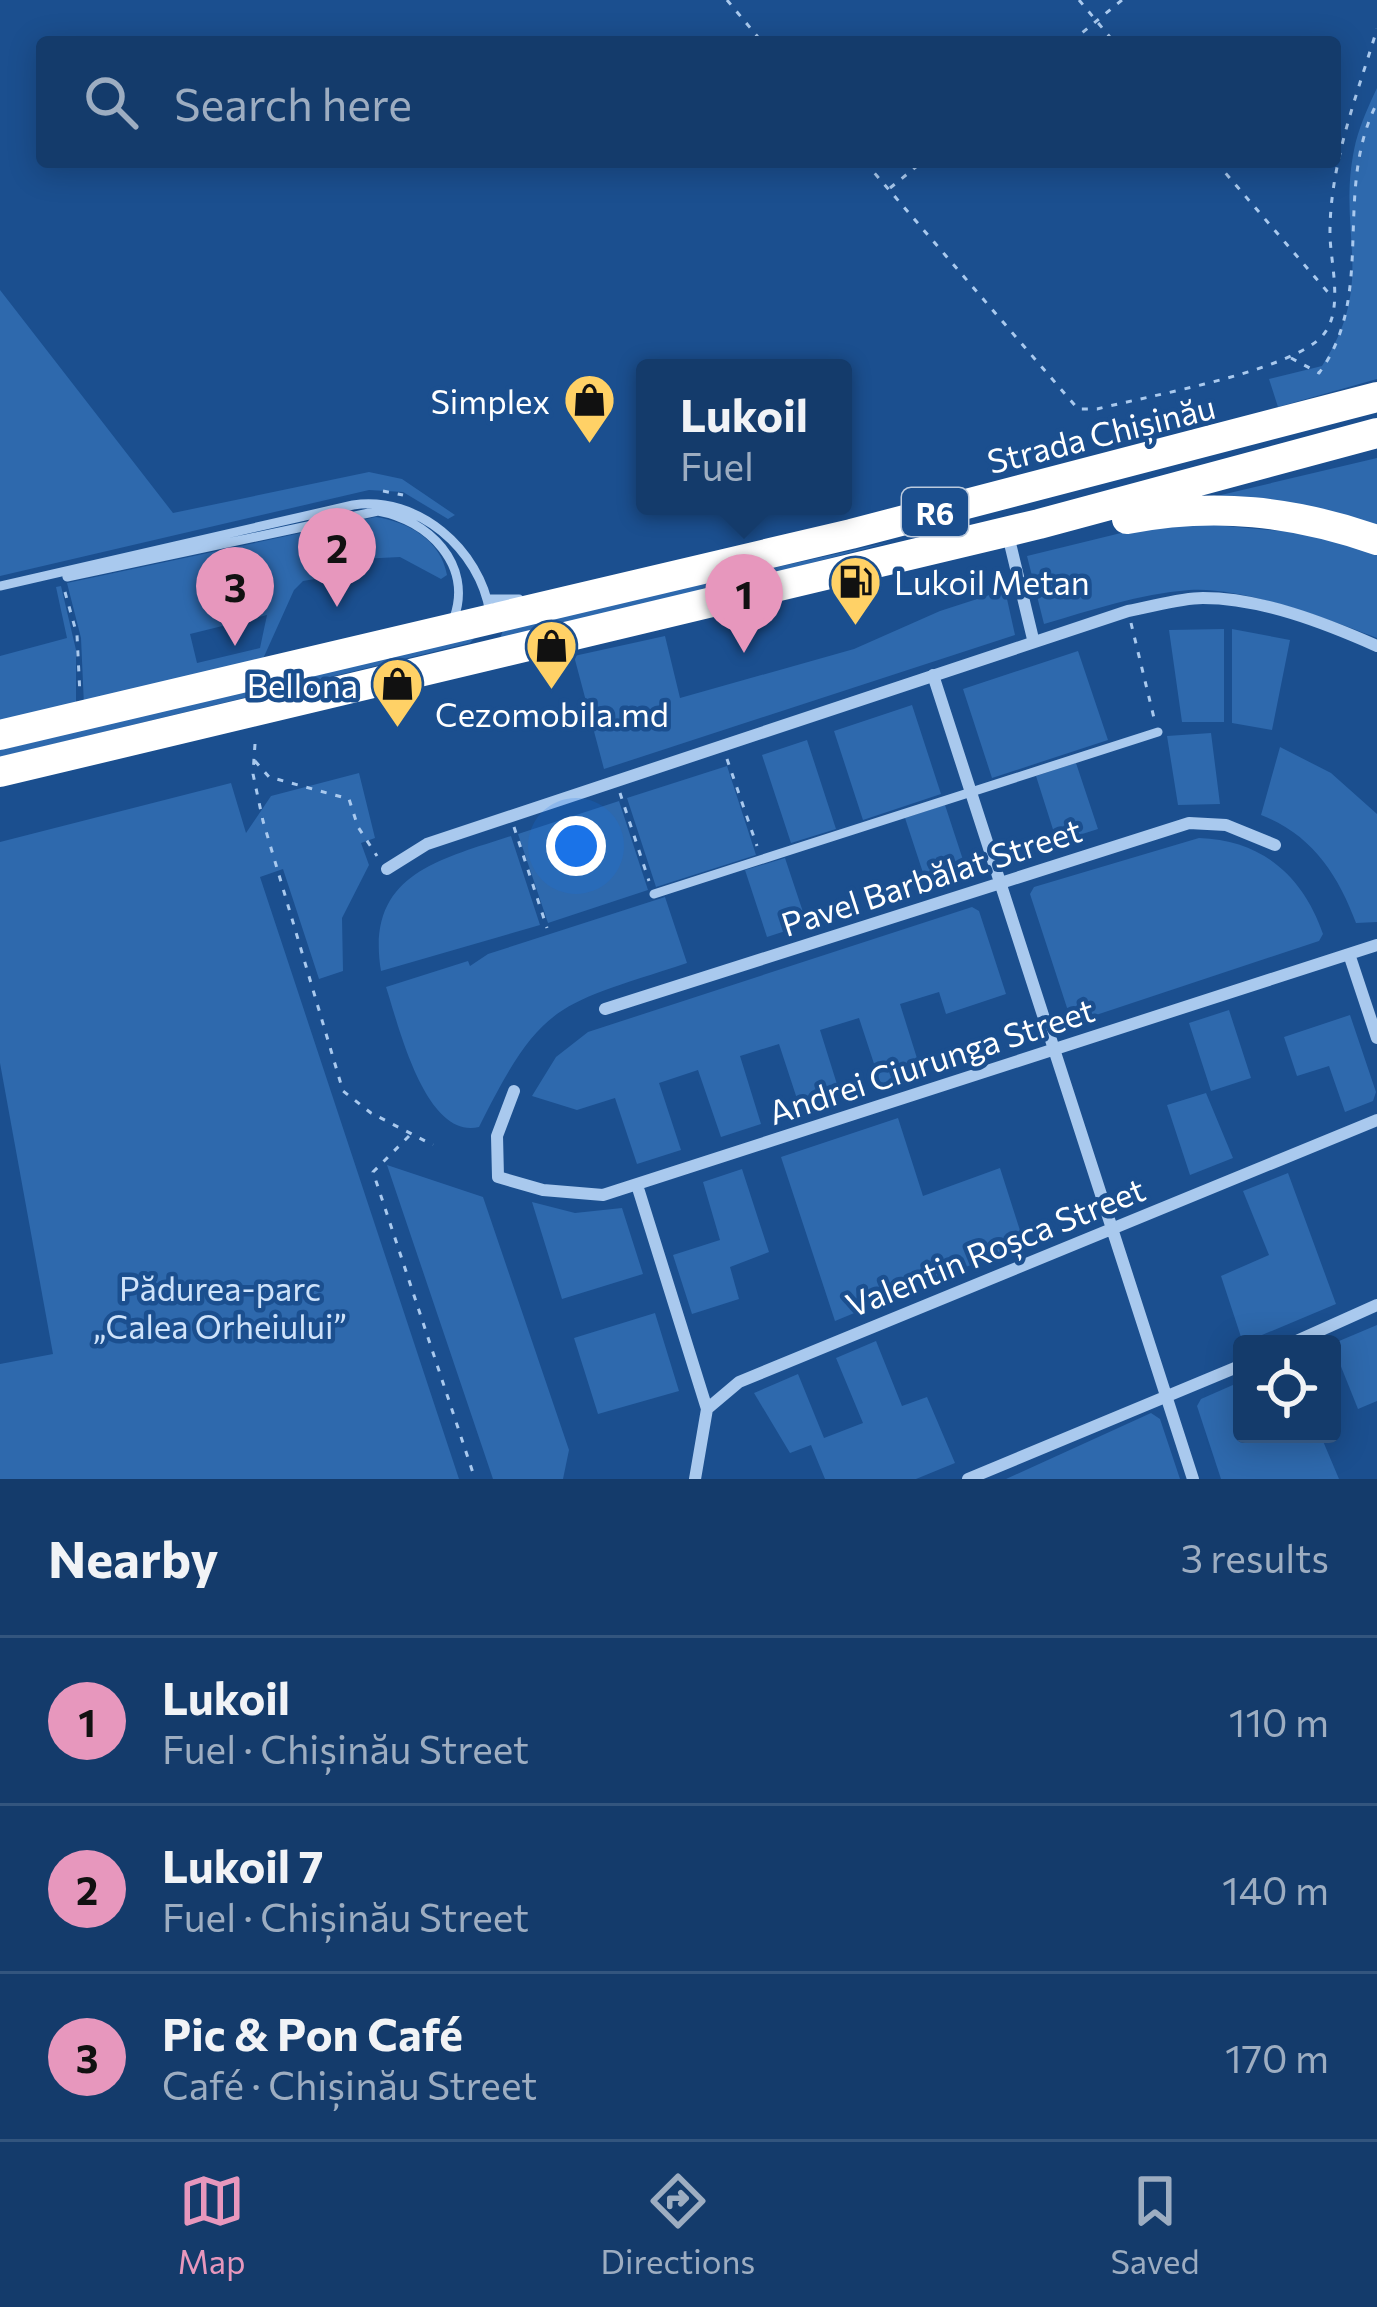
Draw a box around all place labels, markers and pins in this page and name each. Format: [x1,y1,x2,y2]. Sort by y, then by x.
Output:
shop icon: Simplex [561,372,617,446]
place label: Simplex [431,380,550,421]
pin: 2 [298,508,376,607]
pin: 3 [196,547,274,646]
fuel station icon: Lukoil Metan [827,553,883,627]
pin: 1 [705,554,783,653]
place label: Lukoil Metan [894,561,1090,602]
shop icon: Cezomobila.md [524,618,580,692]
shop icon: Bellona [369,656,425,730]
place label: Bellona [247,664,358,705]
place label: Cezomobila.md [435,693,669,734]

